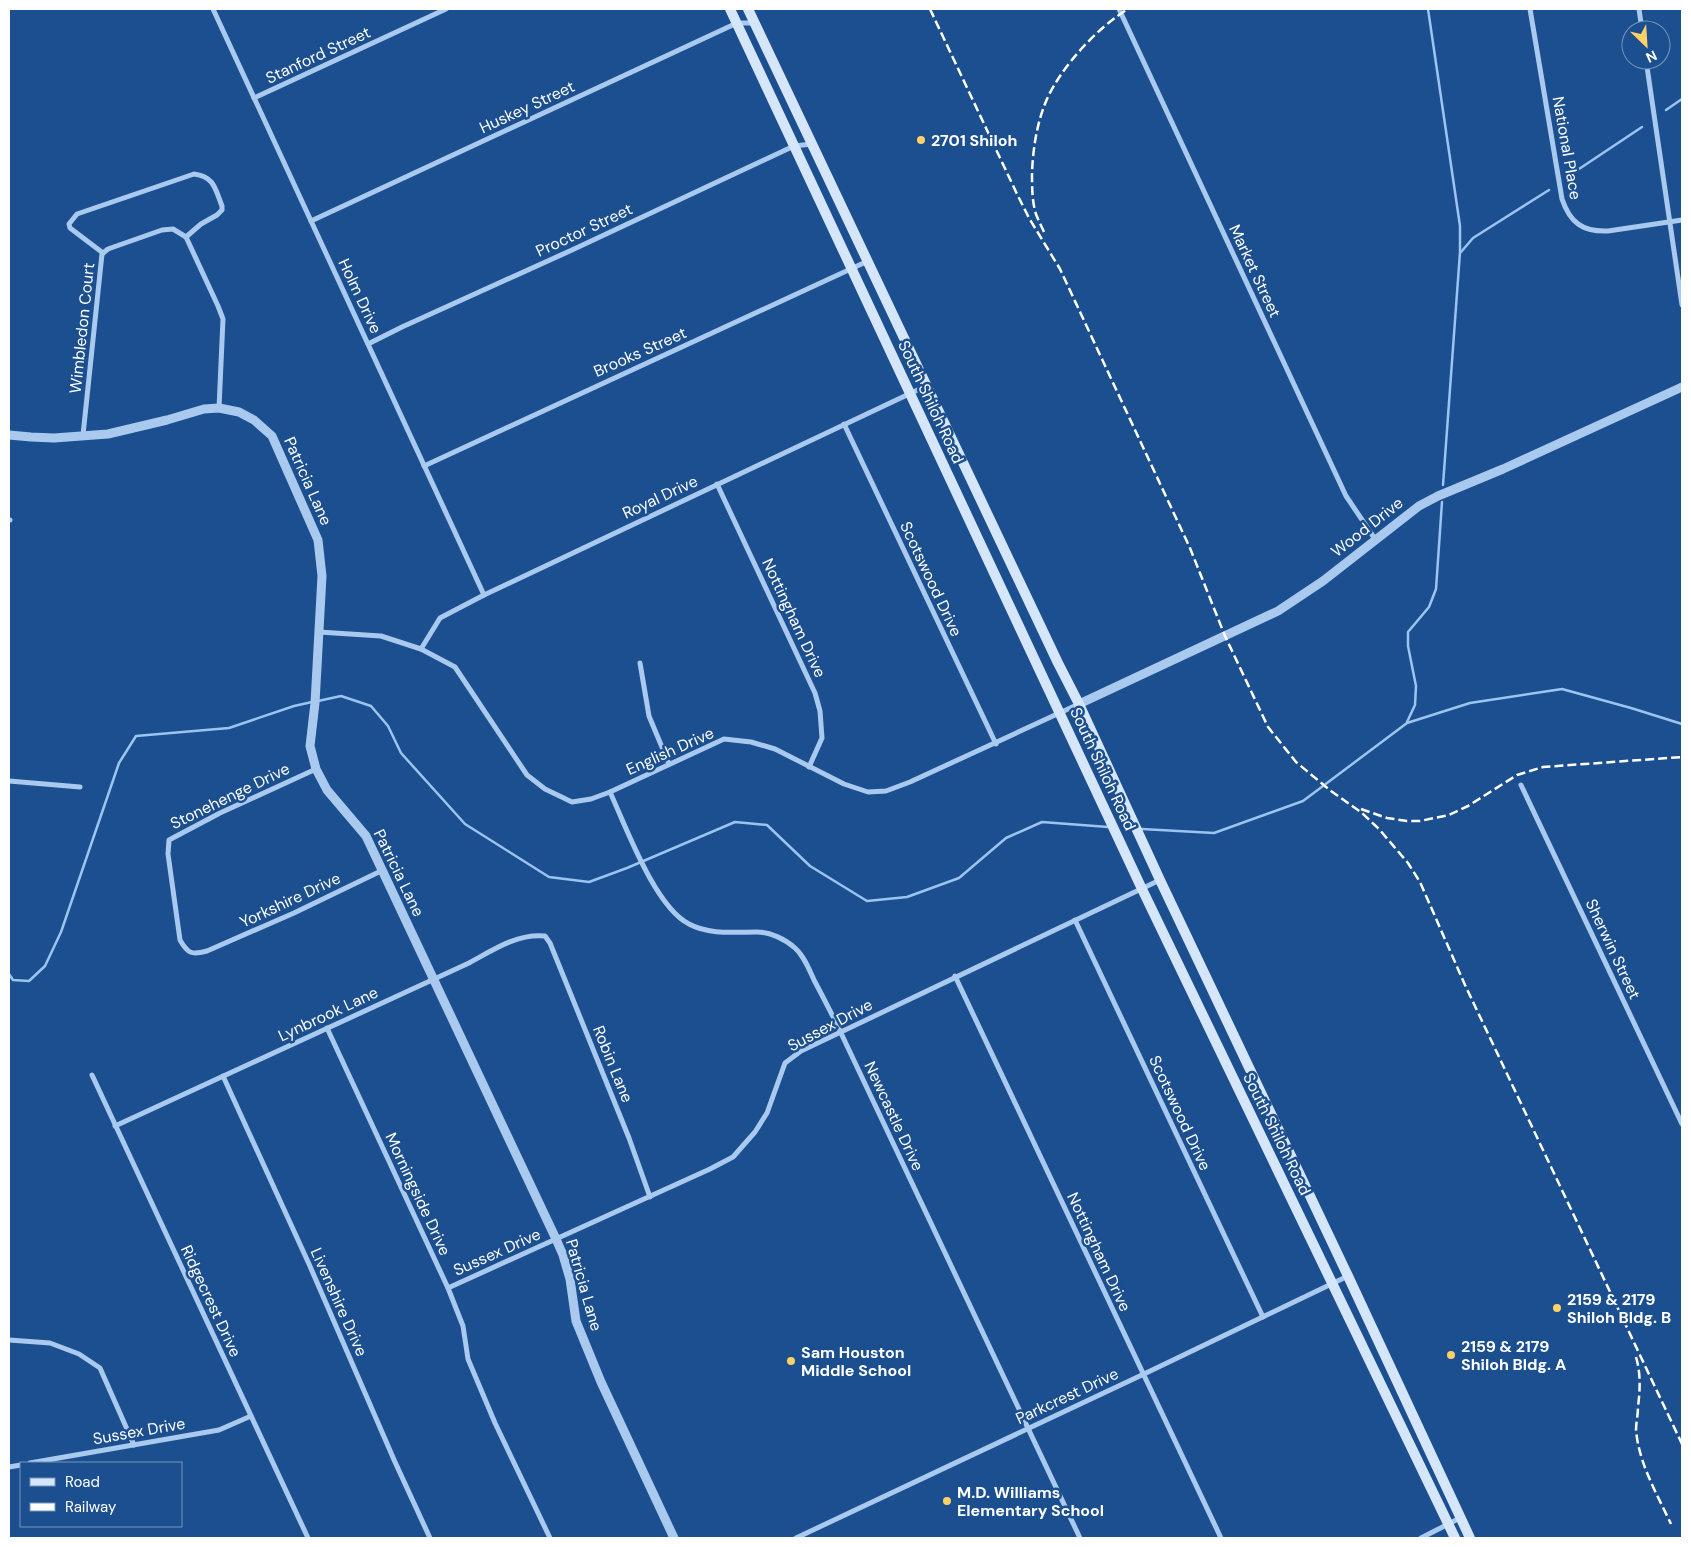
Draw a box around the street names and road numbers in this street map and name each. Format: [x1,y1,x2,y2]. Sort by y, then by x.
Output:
street label: Stanford Street [262,22,374,88]
street label: Huskey Street [476,76,578,138]
street label: National Place [1548,95,1586,201]
street label: Proctor Street [532,198,636,262]
street label: Market Street [1224,221,1286,321]
street label: Holm Drive [334,255,386,337]
street label: Wimbledon Court [65,261,99,395]
street label: Brooks Street [590,322,690,382]
street label: South Shiloh Road [893,337,969,467]
street label: Patricia Lane [279,433,337,529]
street label: Royal Drive [619,470,701,524]
street label: Wood Drive [1327,492,1407,562]
street label: Scotswood Drive [895,518,967,640]
street label: Nottingham Drive [757,555,831,681]
street label: South Shiloh Road [1065,704,1141,834]
street label: English Drive [623,722,717,780]
street label: Stonehenge Drive [167,758,293,834]
street label: Patricia Lane [369,826,429,920]
street label: Yorkshire Drive [236,867,344,933]
street label: Sherwin Street [1581,895,1645,1003]
street label: Lynbrook Lane [275,982,381,1046]
street label: Sussex Drive [784,994,876,1056]
street label: Robin Lane [588,1022,638,1106]
street label: Scotswood Drive [1144,1052,1216,1174]
street label: Newcastle Drive [859,1058,929,1174]
street label: South Shiloh Road [1238,1069,1316,1199]
street label: Morningside Drive [380,1129,456,1259]
street label: Nottingham Drive [1062,1189,1136,1315]
street label: Sussex Drive [450,1223,544,1281]
street label: Patricia Lane [561,1237,607,1333]
street label: Ridgecrest Drive [176,1242,246,1360]
street label: Livenshire Drive [306,1245,372,1359]
street label: Parkcrest Drive [1012,1363,1122,1429]
street label: Sussex Drive [91,1413,187,1449]

